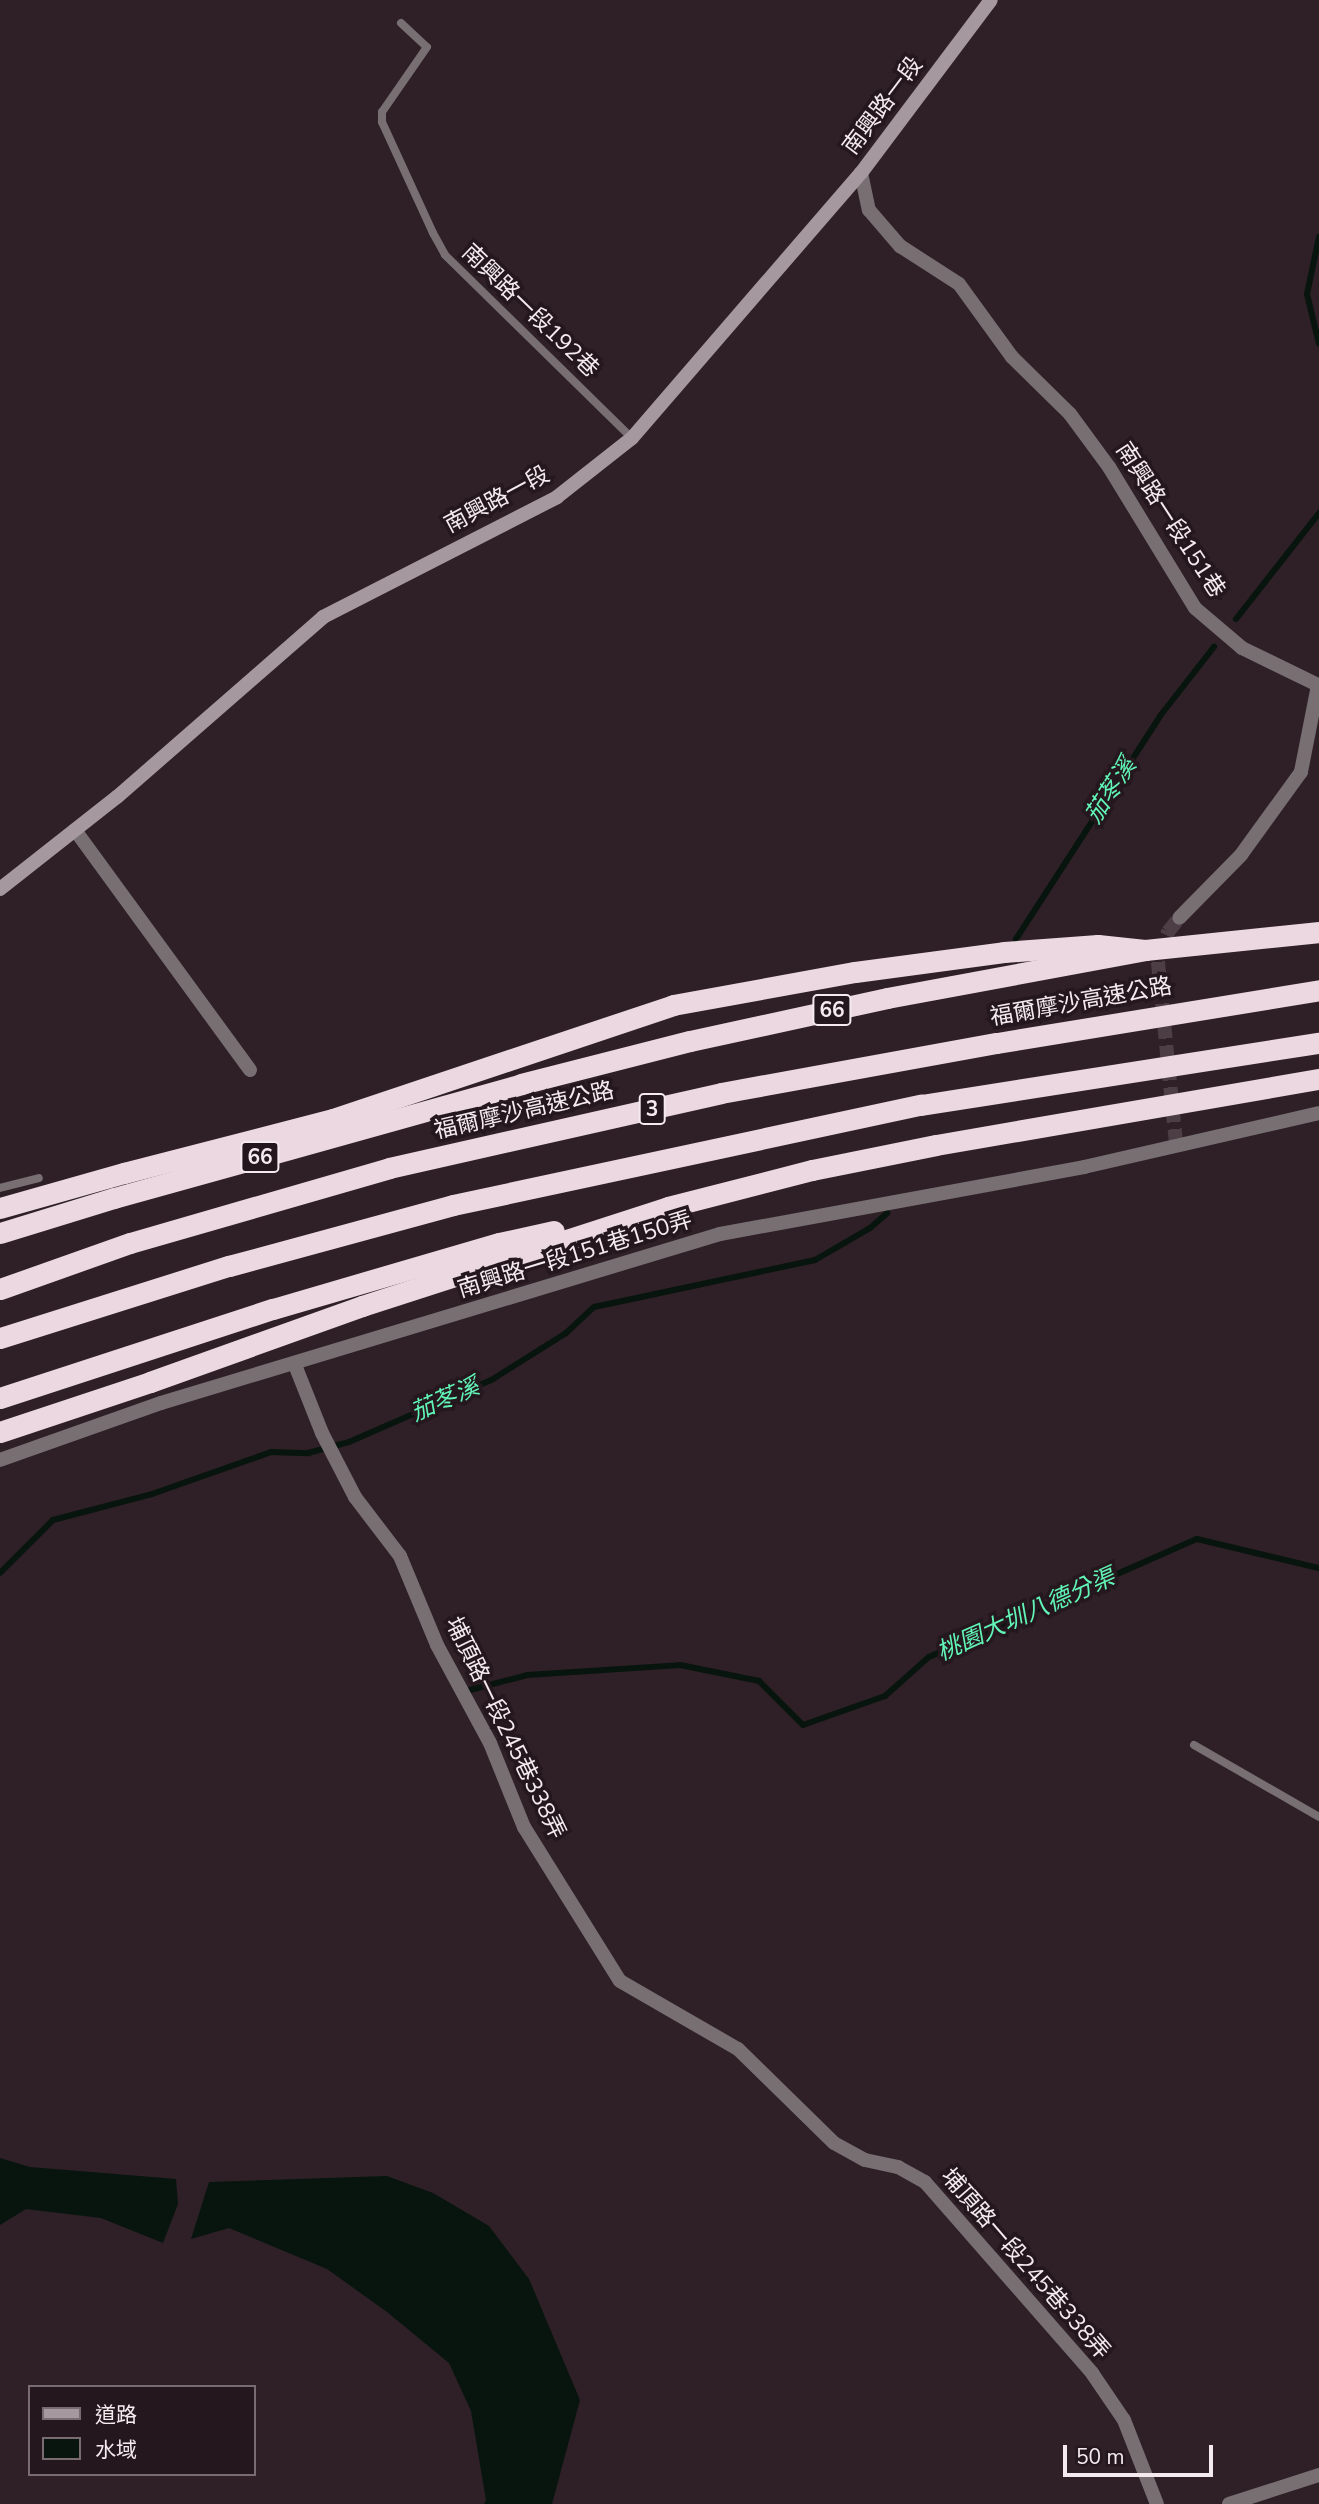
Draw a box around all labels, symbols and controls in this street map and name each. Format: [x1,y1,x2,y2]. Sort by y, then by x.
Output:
street label: 南興路一段 [837,52,929,160]
street label: 南興路一段192巷 [456,239,604,383]
street label: 南興路一段151巷 [1110,437,1230,603]
street label: 南興路一段 [440,461,554,539]
water label: 茄苳溪 [1079,753,1143,829]
street label: 福爾摩沙高速公路 [988,972,1174,1032]
road number: 66 [811,992,853,1028]
street label: 福爾摩沙高速公路 [431,1077,617,1145]
road number: 3 [638,1092,666,1126]
road number: 66 [239,1140,281,1174]
street label: 南興路一段151巷150弄 [454,1206,696,1304]
water label: 茄苳溪 [406,1372,484,1428]
water label: 桃園大圳八德分渠 [932,1563,1120,1667]
street label: 埔頂路一段245巷338弄 [439,1612,571,1844]
street label: 埔頂路一段245巷338弄 [935,2163,1115,2365]
legend [28,2385,256,2476]
text: 道路 [95,2401,137,2429]
scale bar [1067,2430,1218,2474]
text: 水域 [95,2436,137,2464]
text: 50 m [1076,2443,1125,2471]

